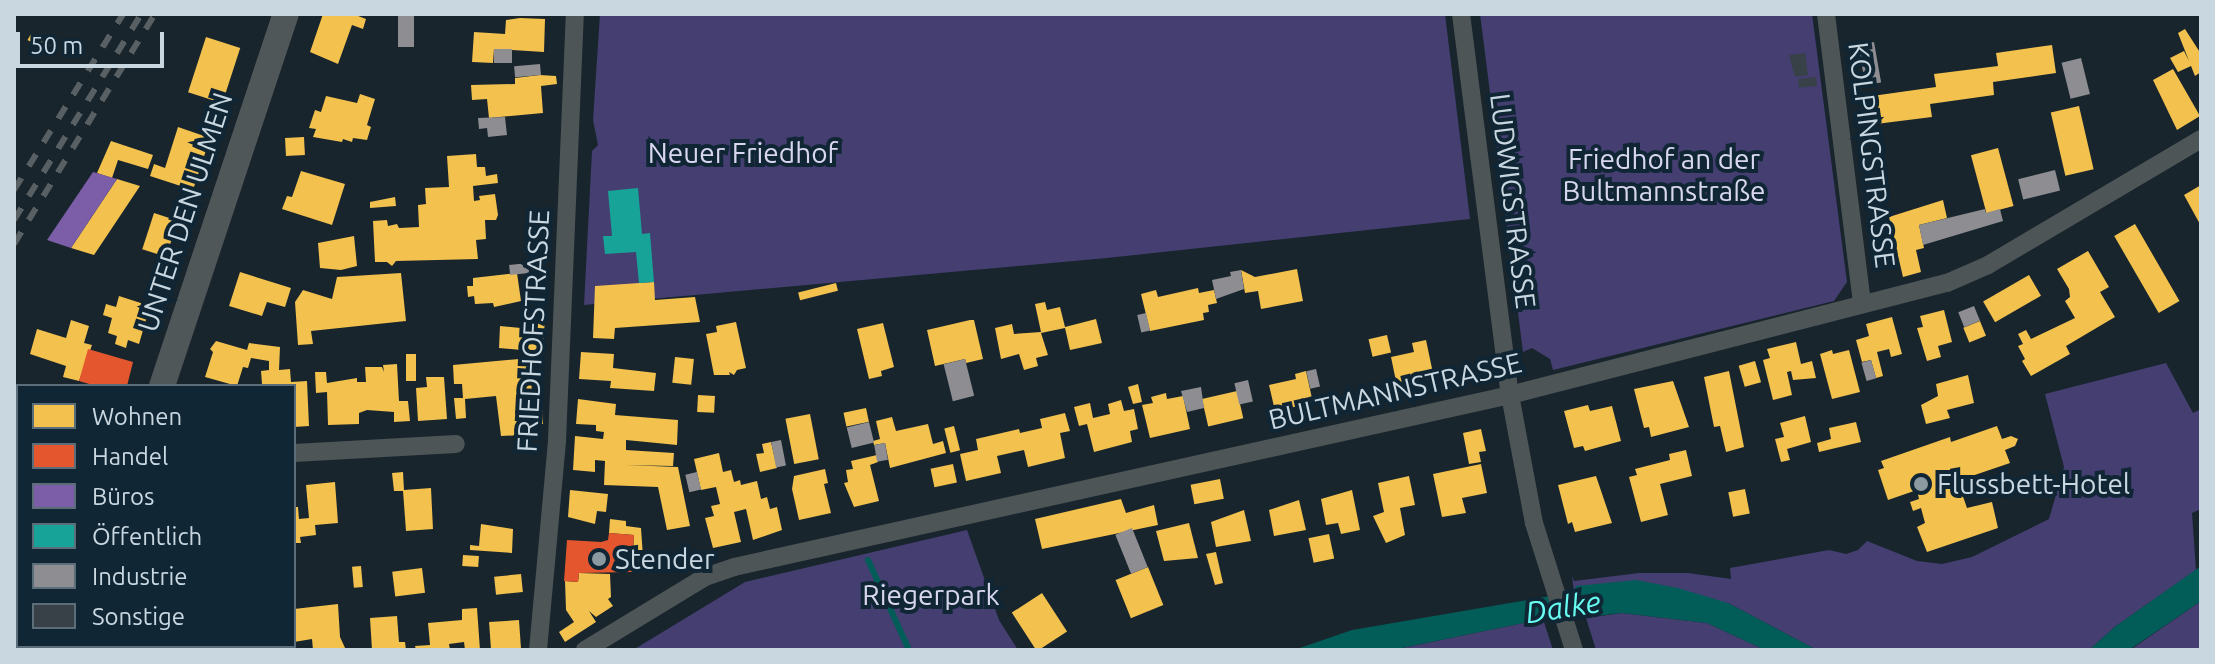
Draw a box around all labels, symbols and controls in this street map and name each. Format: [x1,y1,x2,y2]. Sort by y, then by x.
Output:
scale bar [20,16,168,66]
text: 50 m [30,32,83,59]
street label: KOLPINGSTRASSE [1842,40,1902,270]
street label: UNTER DEN ULMEN [130,88,240,336]
street label: LUDWIGSTRASSE [1483,92,1543,310]
park label: Neuer Friedhof [648,136,838,170]
park label: Friedhof an der Bultmannstraße [1562,142,1766,208]
street label: FRIEDHOFSTRASSE [510,209,556,453]
street label: BULTMANNSTRASSE [1265,346,1525,436]
legend [16,384,296,648]
text: Wohnen [92,403,182,430]
text: Handel [92,443,168,470]
place label: Flussbett-Hotel [1937,467,2130,501]
marker: Flussbett-Hotel [1912,475,1930,493]
text: Büros [92,483,154,510]
text: Öffentlich [92,523,202,550]
place label: Stender [615,542,715,576]
marker: Stender [590,550,608,568]
text: Industrie [92,563,188,590]
park label: Riegerpark [862,578,1000,612]
water label: Dalke [1523,583,1603,631]
text: Sonstige [92,603,185,630]

